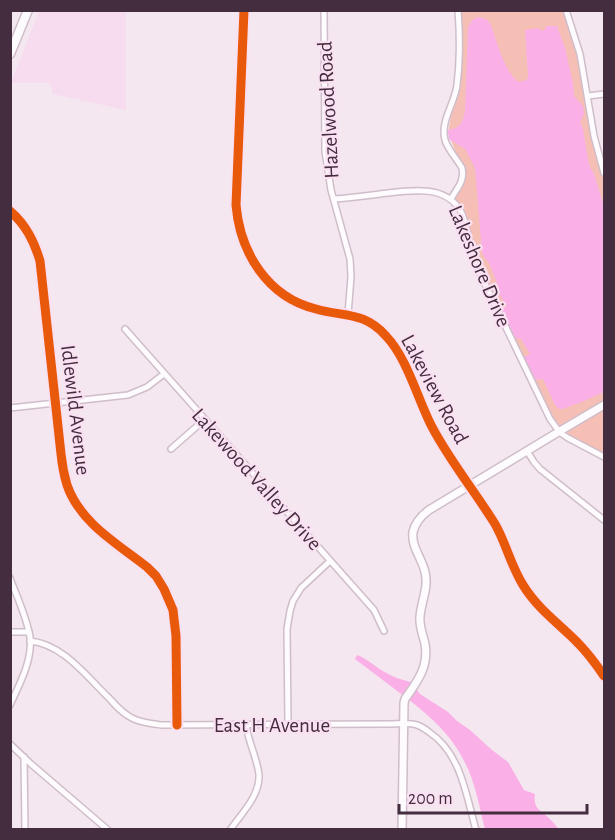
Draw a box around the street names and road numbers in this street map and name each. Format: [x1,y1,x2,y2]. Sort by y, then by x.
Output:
street label: Hazelwood Road [314,41,343,179]
street label: Lakeshore Drive [445,202,515,330]
street label: Lakeview Road [397,331,472,447]
street label: Idlewild Avenue [57,344,94,476]
street label: Lakewood Valley Drive [188,404,326,554]
street label: East H Avenue [214,715,330,736]

